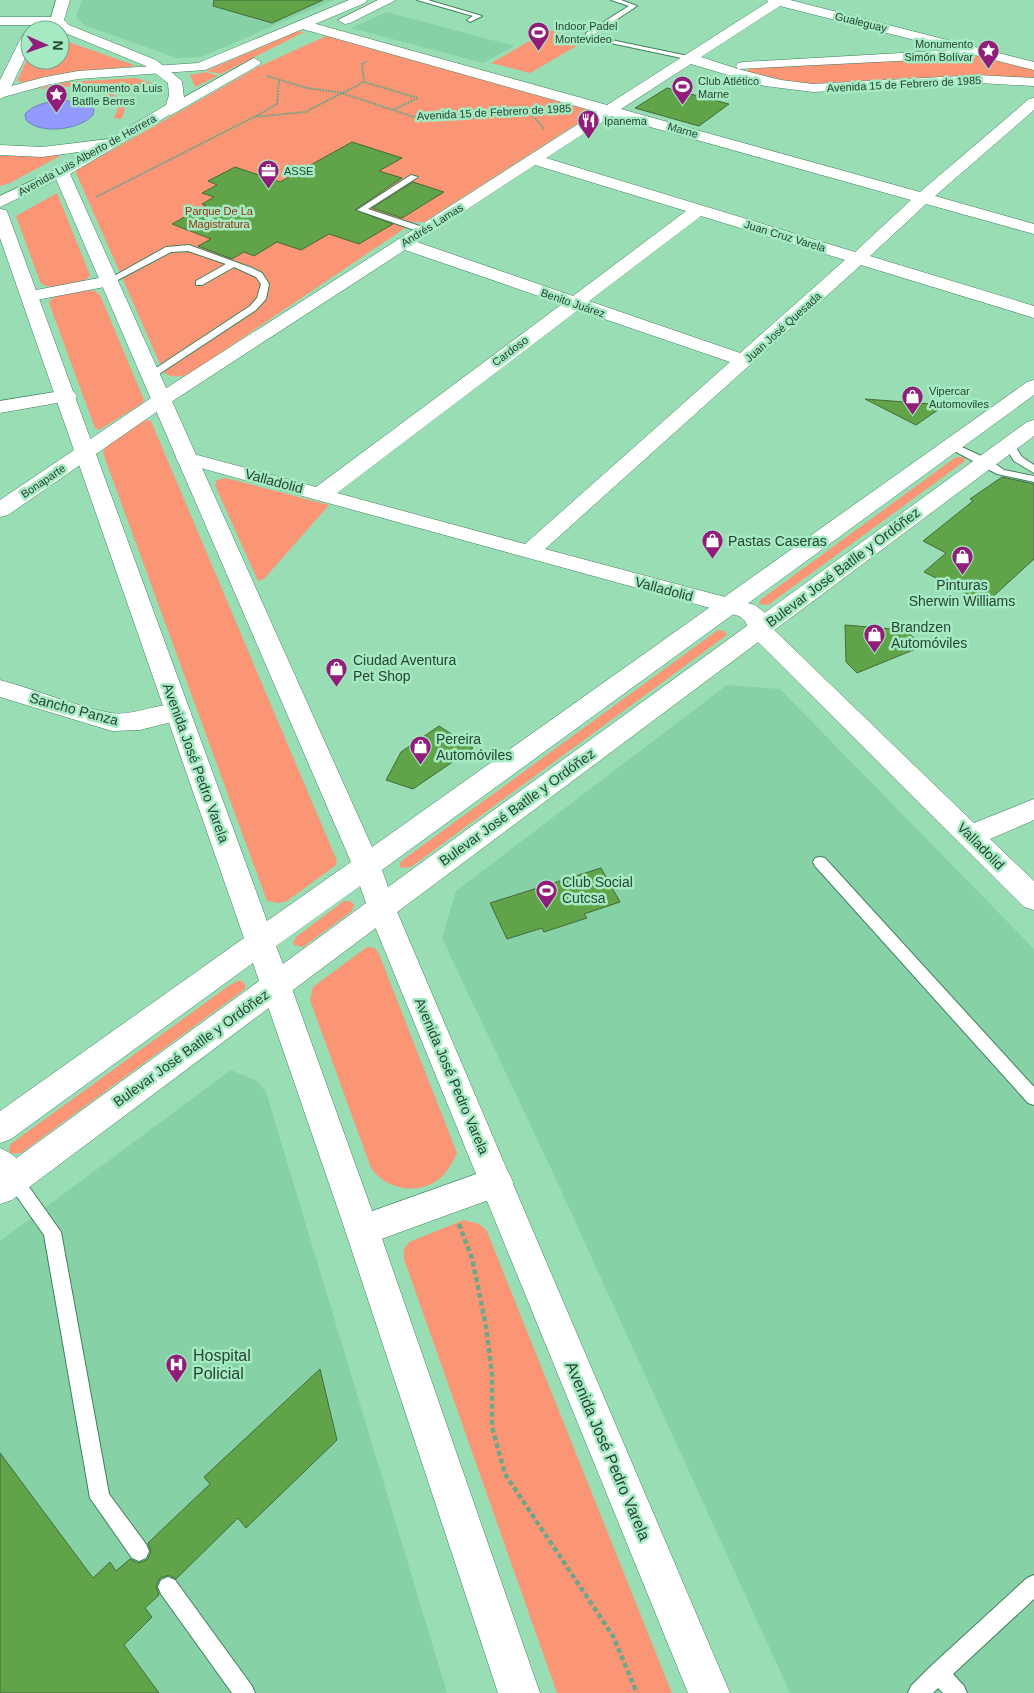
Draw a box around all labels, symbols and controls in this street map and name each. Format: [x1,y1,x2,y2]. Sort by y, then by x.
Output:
street label: Gualeguay [834,10,889,34]
north arrow [20,20,70,70]
sports icon: Indoor Padel Montevideo [527,20,551,51]
place label: Indoor Padel Montevideo [555,20,617,45]
place label: Monumento Simón Bolívar [905,38,973,63]
place icon: Monumento Simón Bolívar [977,38,1001,69]
text: N [50,40,66,51]
street label: Avenida 15 de Febrero de 1985 [827,74,981,94]
sports icon: Club Atlético Marne [670,75,694,106]
place label: Club Atlético Marne [698,75,759,100]
place icon: Monumento a Luis Batlle Berres [44,82,68,113]
place label: Monumento a Luis Batlle Berres [72,82,163,107]
street label: Avenida 15 de Febrero de 1985 [417,102,571,122]
restaurant icon: Ipanema [576,109,600,140]
street label: Avenida Luis Alberto de Herrera [16,112,159,198]
place label: Ipanema [604,115,648,127]
street label: Marne [666,120,700,140]
office icon: ASSE [256,159,280,190]
place label: ASSE [284,165,313,177]
street label: Andrés Lamas [399,201,466,249]
park label: Parque De La Magistratura [185,205,254,230]
street label: Juan Cruz Varela [743,218,828,254]
street label: Benito Juárez [539,286,607,320]
street label: Juan José Quesada [743,289,824,364]
street label: Cardoso [490,334,530,368]
shop icon: Vipercar Automoviles [901,385,925,416]
place label: Vipercar Automoviles [929,385,989,410]
street label: Bonaparte [19,462,67,500]
street label: Valladolid [243,466,305,496]
street label: Bulevar José Batlle y Ordóñez [763,504,923,630]
shop icon: Pastas Caseras [700,529,724,560]
place label: Pastas Caseras [728,533,827,549]
shop icon: Pinturas Sherwin Williams [950,545,974,576]
street label: Valladolid [633,574,695,604]
place label: Pinturas Sherwin Williams [909,577,1015,609]
place label: Brandzen Automóviles [891,619,967,651]
shop icon: Brandzen Automóviles [863,623,887,654]
place label: Ciudad Aventura Pet Shop [353,652,456,684]
shop icon: Ciudad Aventura Pet Shop [325,656,349,687]
street label: Avenida José Pedro Varela [160,681,232,845]
street label: Sancho Panza [28,689,120,729]
place label: Pereira Automóviles [436,731,512,763]
shop icon: Pereira Automóviles [408,735,432,766]
street label: Bulevar José Batlle y Ordóñez [436,745,598,869]
street label: Valladolid [954,819,1008,873]
place label: Club Social Cutcsa [562,874,633,906]
sports icon: Club Social Cutcsa [534,878,558,909]
street label: Bulevar José Batlle y Ordóñez [110,986,272,1110]
street label: Avenida José Pedro Varela [412,995,492,1157]
place label: Hospital Policial [193,1347,251,1382]
hospital icon: Hospital Policial [165,1352,189,1383]
street label: Avenida José Pedro Varela [563,1359,653,1543]

